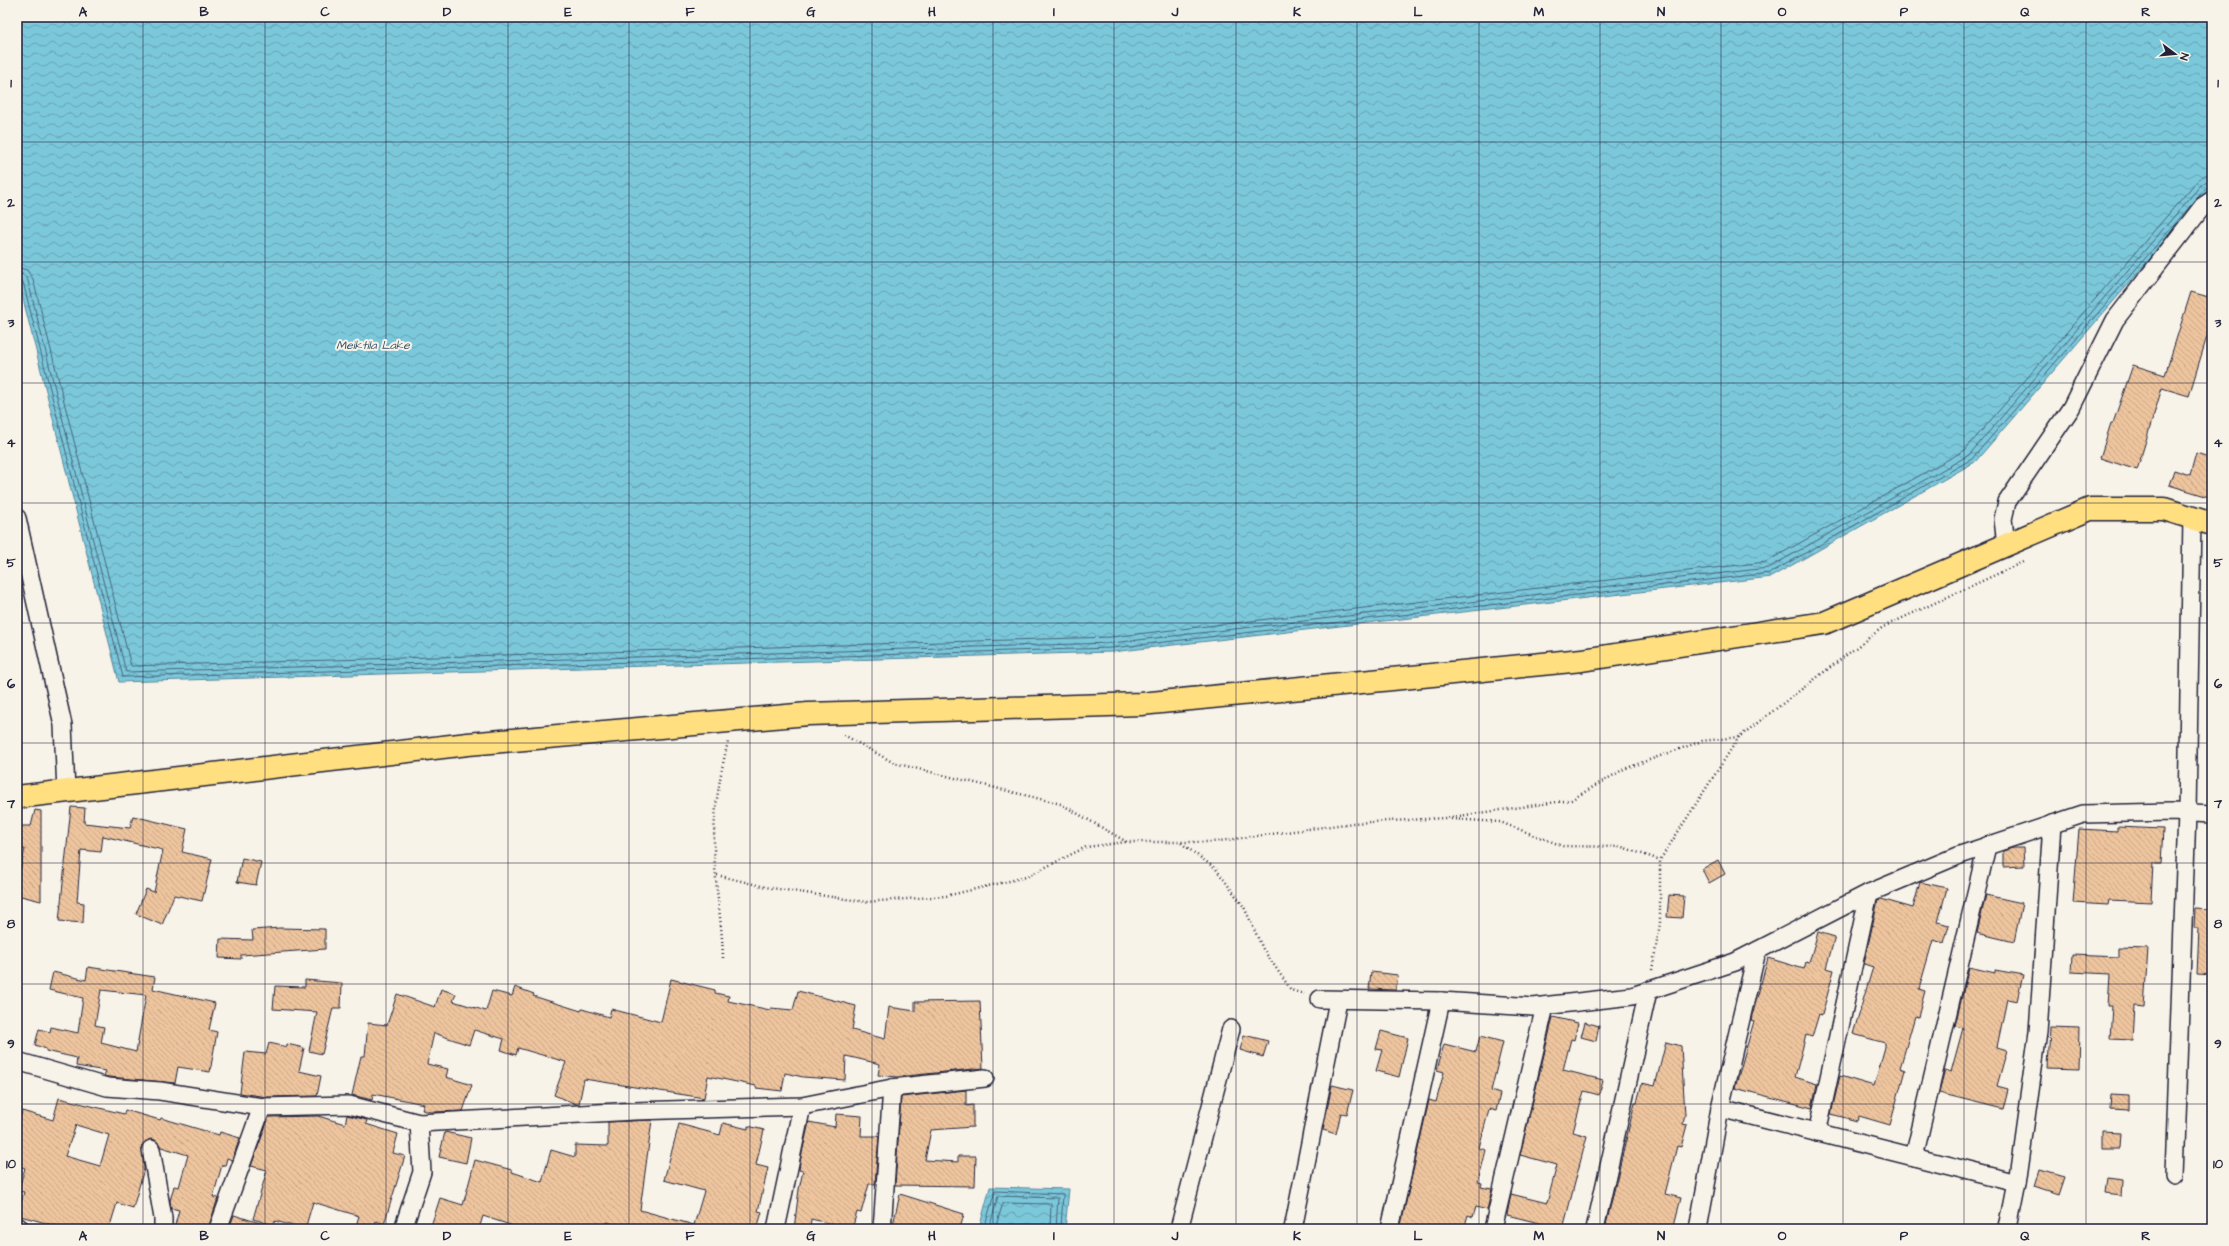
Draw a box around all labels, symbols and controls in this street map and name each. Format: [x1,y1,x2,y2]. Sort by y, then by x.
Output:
text: A [79,3,88,21]
text: B [199,3,209,21]
text: C [320,3,330,21]
text: D [443,3,452,21]
text: E [564,3,572,21]
text: F [685,3,695,21]
text: G [806,3,816,21]
text: H [928,3,936,21]
text: I [1053,3,1055,21]
text: J [1171,3,1179,21]
text: K [1293,3,1301,21]
text: L [1413,3,1423,21]
text: M [1534,3,1545,21]
text: N [1657,3,1665,21]
text: O [1778,3,1787,21]
text: P [1900,3,1909,21]
text: Q [2020,3,2030,21]
text: R [2141,3,2151,21]
north arrow [2155,34,2195,74]
text: N [2176,51,2192,62]
text: 1 [10,74,12,92]
text: 1 [2217,74,2219,92]
text: 2 [6,194,15,212]
text: 2 [2213,194,2222,212]
text: 3 [7,314,15,332]
text: 3 [2214,314,2222,332]
water label: Meiktila Lake [336,337,410,354]
text: 4 [7,434,16,452]
text: 4 [2214,434,2223,452]
text: 5 [6,554,16,572]
text: 5 [2213,554,2223,572]
text: 6 [7,675,16,693]
text: 6 [2214,675,2223,693]
text: 7 [6,795,16,813]
text: 7 [2213,795,2223,813]
text: 8 [7,915,16,933]
text: 8 [2214,915,2223,933]
text: 9 [7,1035,15,1053]
text: 9 [2214,1035,2222,1053]
text: 10 [6,1155,17,1173]
text: 10 [2213,1155,2224,1173]
text: A [79,1227,88,1245]
text: B [199,1227,209,1245]
text: C [320,1227,330,1245]
text: D [443,1227,452,1245]
text: E [564,1227,572,1245]
text: F [685,1227,695,1245]
text: G [806,1227,816,1245]
text: H [928,1227,936,1245]
text: I [1053,1227,1055,1245]
text: J [1171,1227,1179,1245]
text: K [1293,1227,1301,1245]
text: L [1413,1227,1423,1245]
text: M [1534,1227,1545,1245]
text: N [1657,1227,1665,1245]
text: O [1778,1227,1787,1245]
text: P [1900,1227,1909,1245]
text: Q [2020,1227,2030,1245]
text: R [2141,1227,2151,1245]

